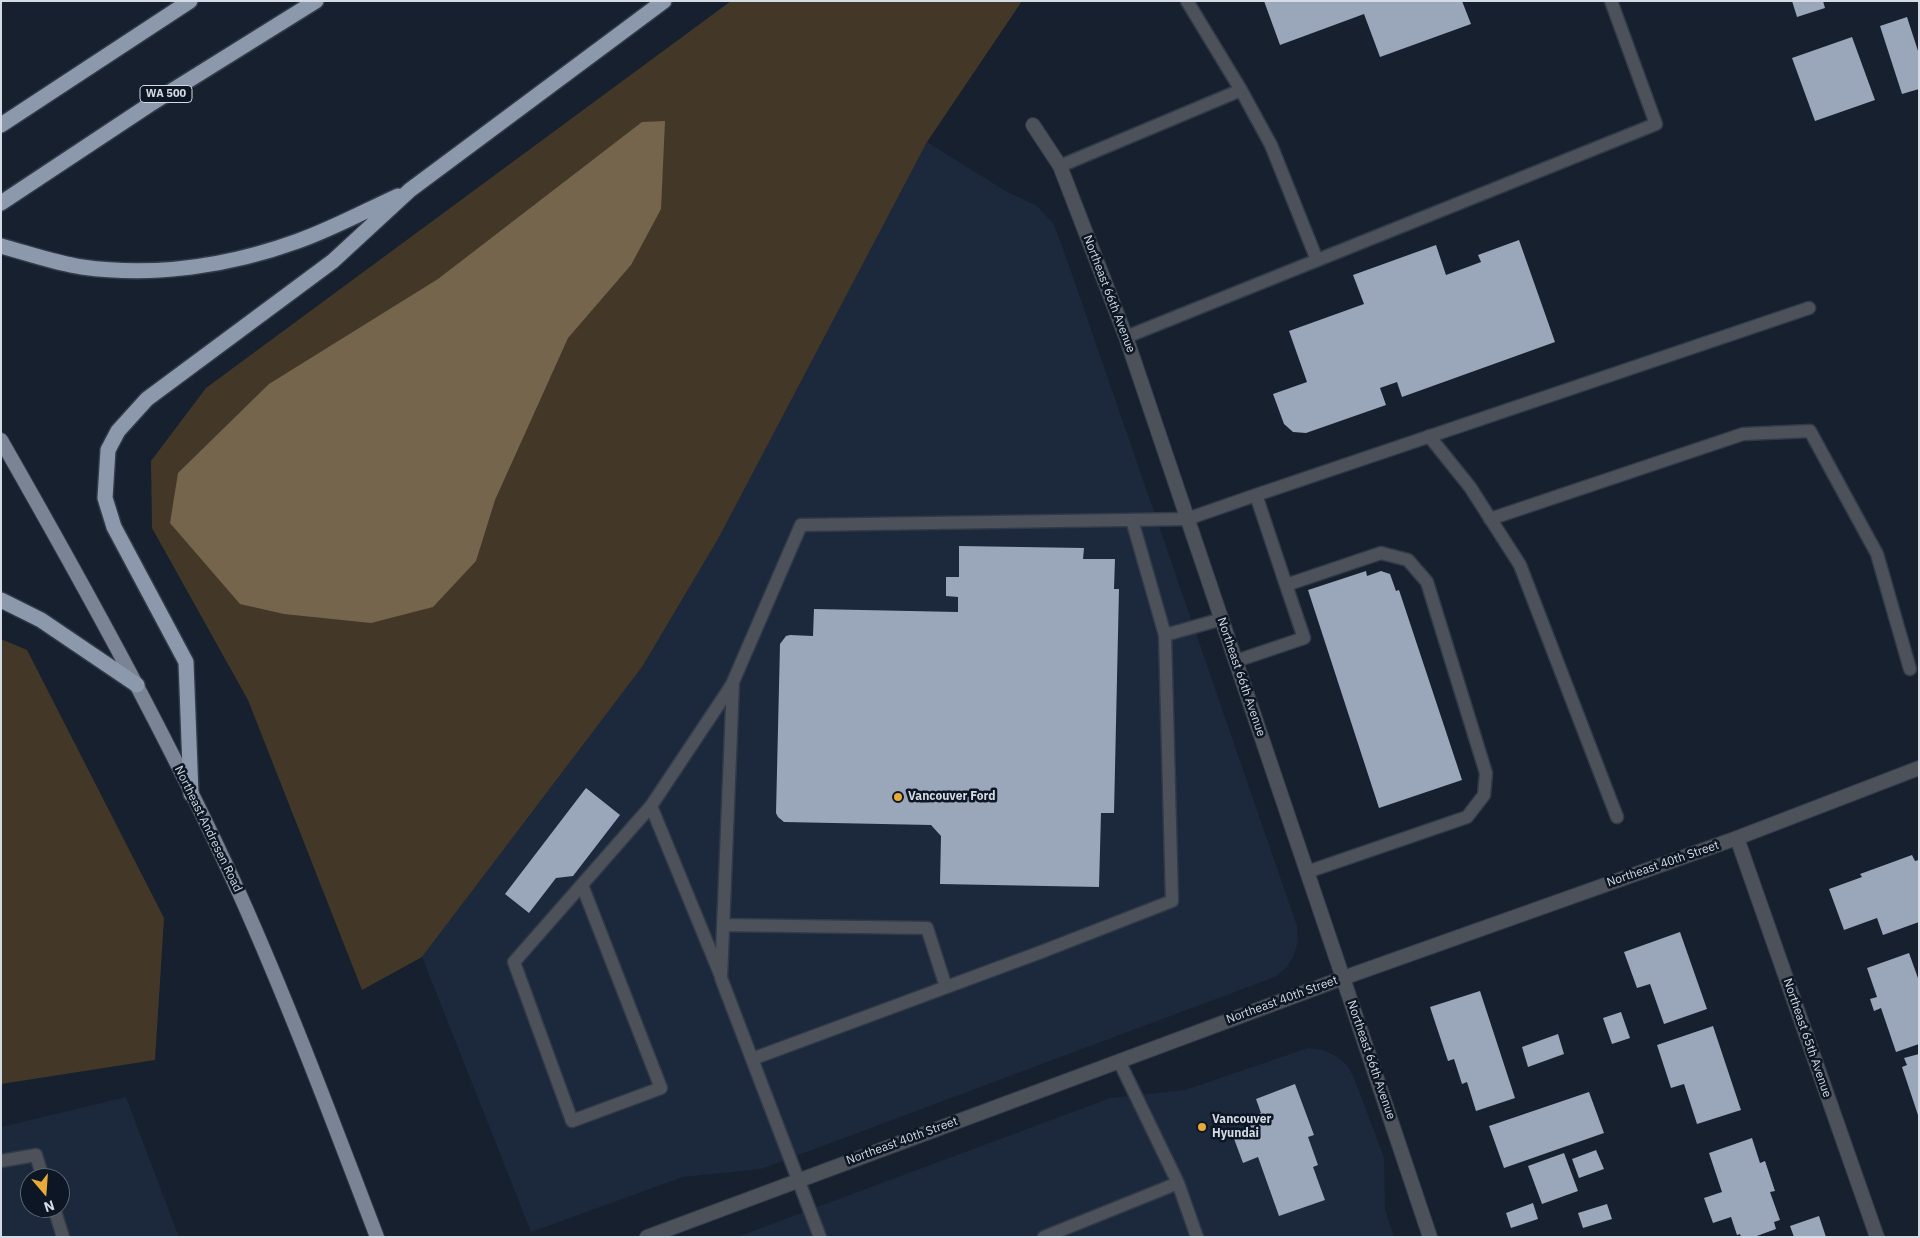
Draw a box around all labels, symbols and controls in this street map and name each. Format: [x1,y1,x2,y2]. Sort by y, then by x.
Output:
road number: WA 500 [140,86,192,102]
street label: Northeast 66th Avenue [1080,233,1138,355]
street label: Northeast 66th Avenue [1214,616,1268,738]
street label: Northeast Andresen Road [171,764,245,894]
place label: Vancouver Ford [908,790,996,804]
marker: Vancouver Ford [892,791,904,803]
street label: Northeast 40th Street [1605,838,1721,890]
street label: Northeast 40th Street [1224,973,1340,1027]
street label: Northeast 65th Avenue [1780,977,1834,1099]
street label: Northeast 66th Avenue [1344,999,1398,1121]
place label: Vancouver Hyundai [1212,1113,1271,1141]
street label: Northeast 40th Street [844,1114,960,1168]
marker: Vancouver Hyundai [1196,1121,1208,1133]
north arrow [20,1168,70,1218]
text: N [42,1196,57,1216]

